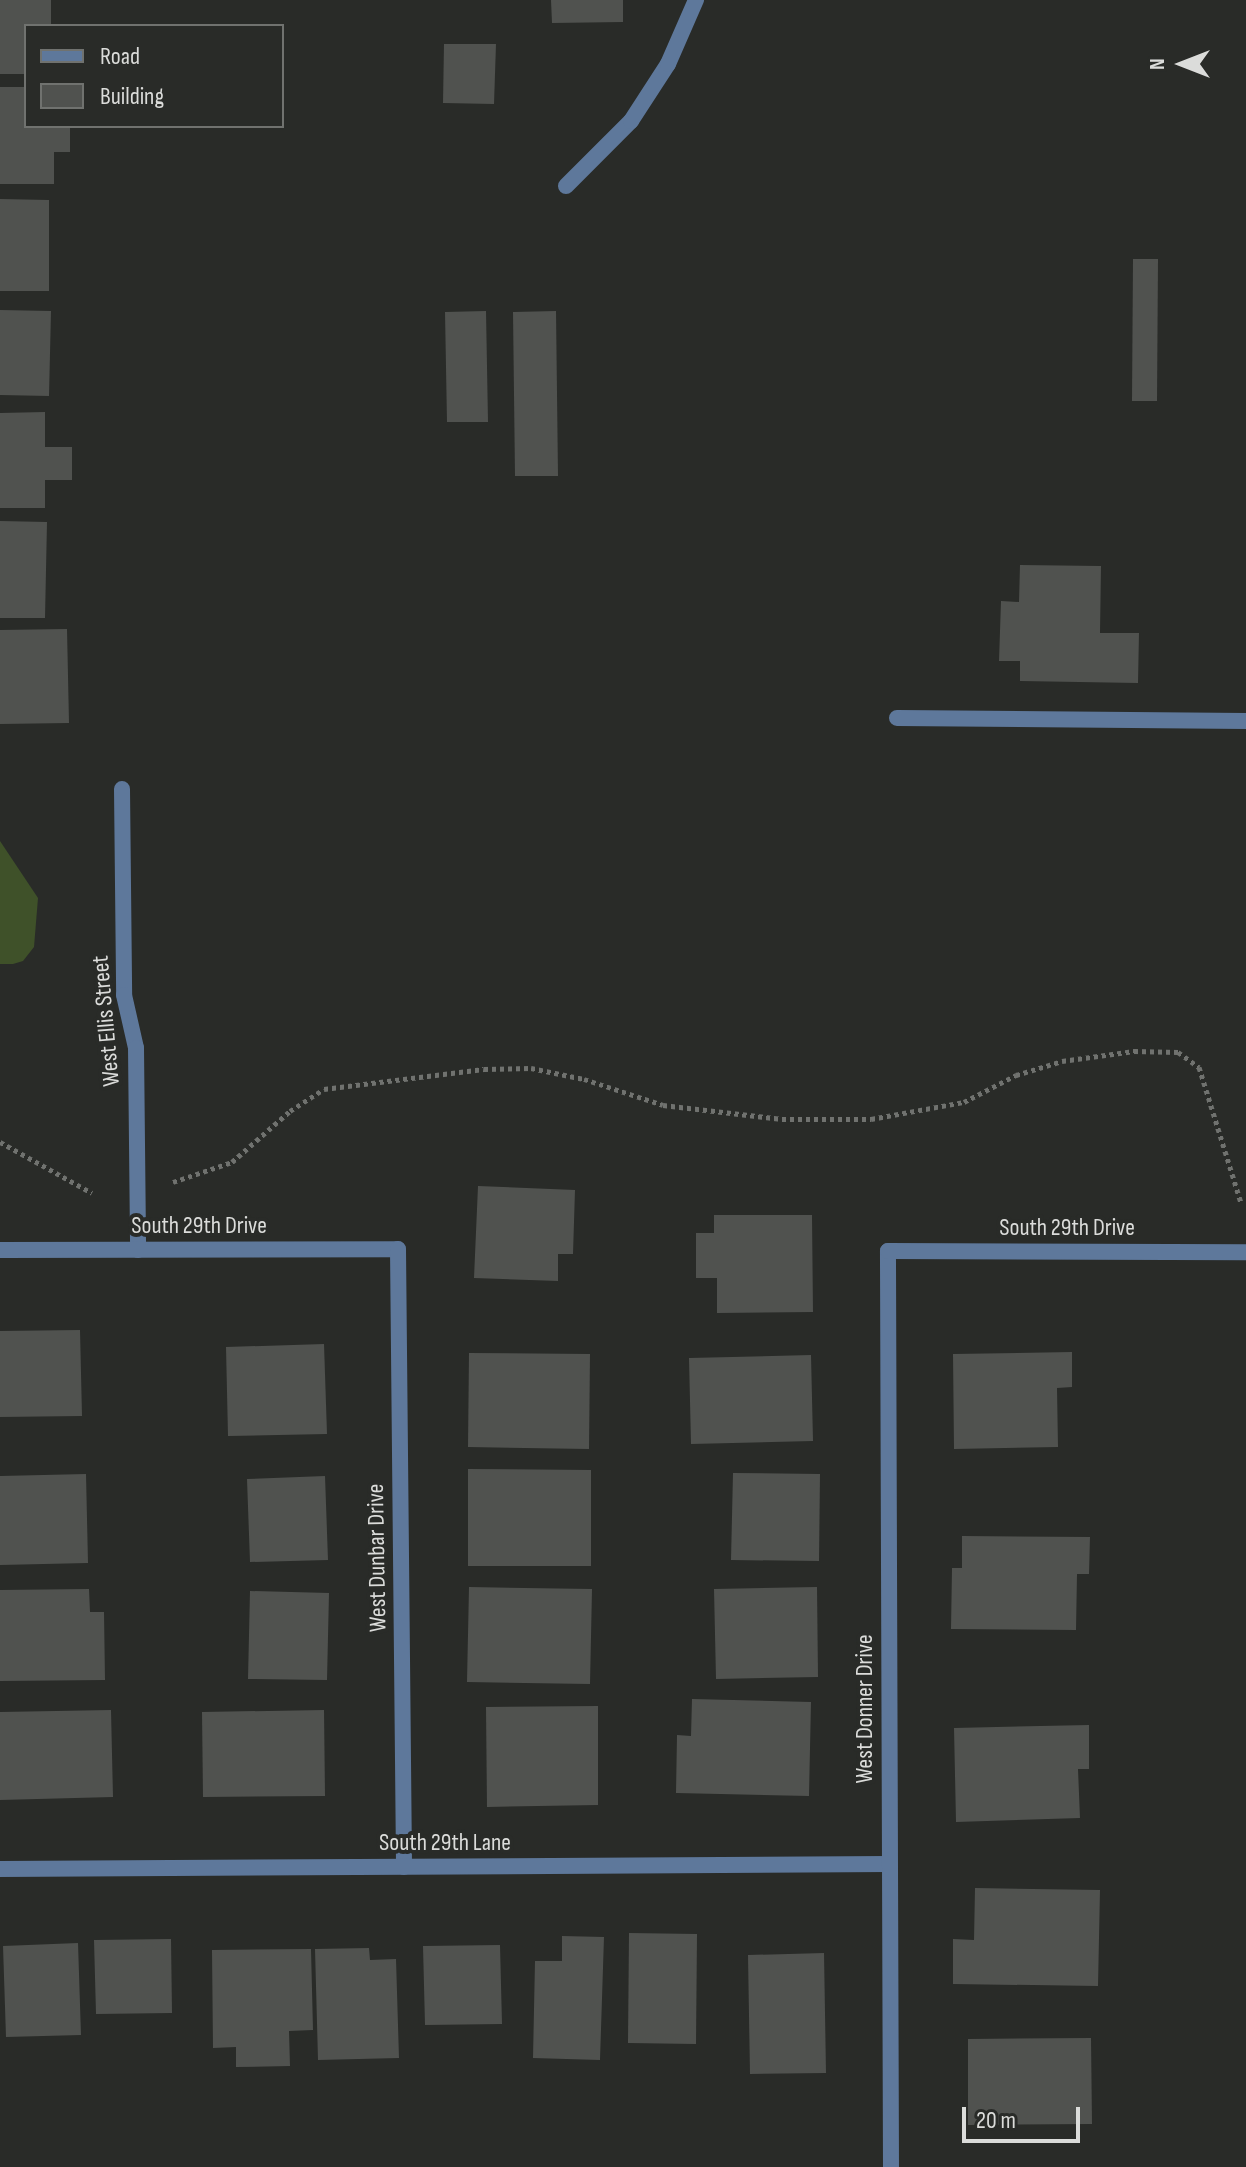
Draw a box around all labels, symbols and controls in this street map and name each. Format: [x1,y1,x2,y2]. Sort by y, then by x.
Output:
legend [24,24,284,128]
north arrow [1142,24,1222,104]
text: Road [100,42,140,71]
text: N [1144,58,1171,70]
text: Building [100,82,164,111]
street label: West Ellis Street [86,954,126,1088]
street label: South 29th Drive [131,1212,267,1240]
street label: South 29th Drive [999,1214,1135,1242]
street label: West Dunbar Drive [361,1484,393,1632]
street label: West Donner Drive [851,1634,879,1784]
street label: South 29th Lane [379,1829,511,1857]
scale bar [966,2091,1084,2141]
text: 20 m [976,2106,1016,2135]

